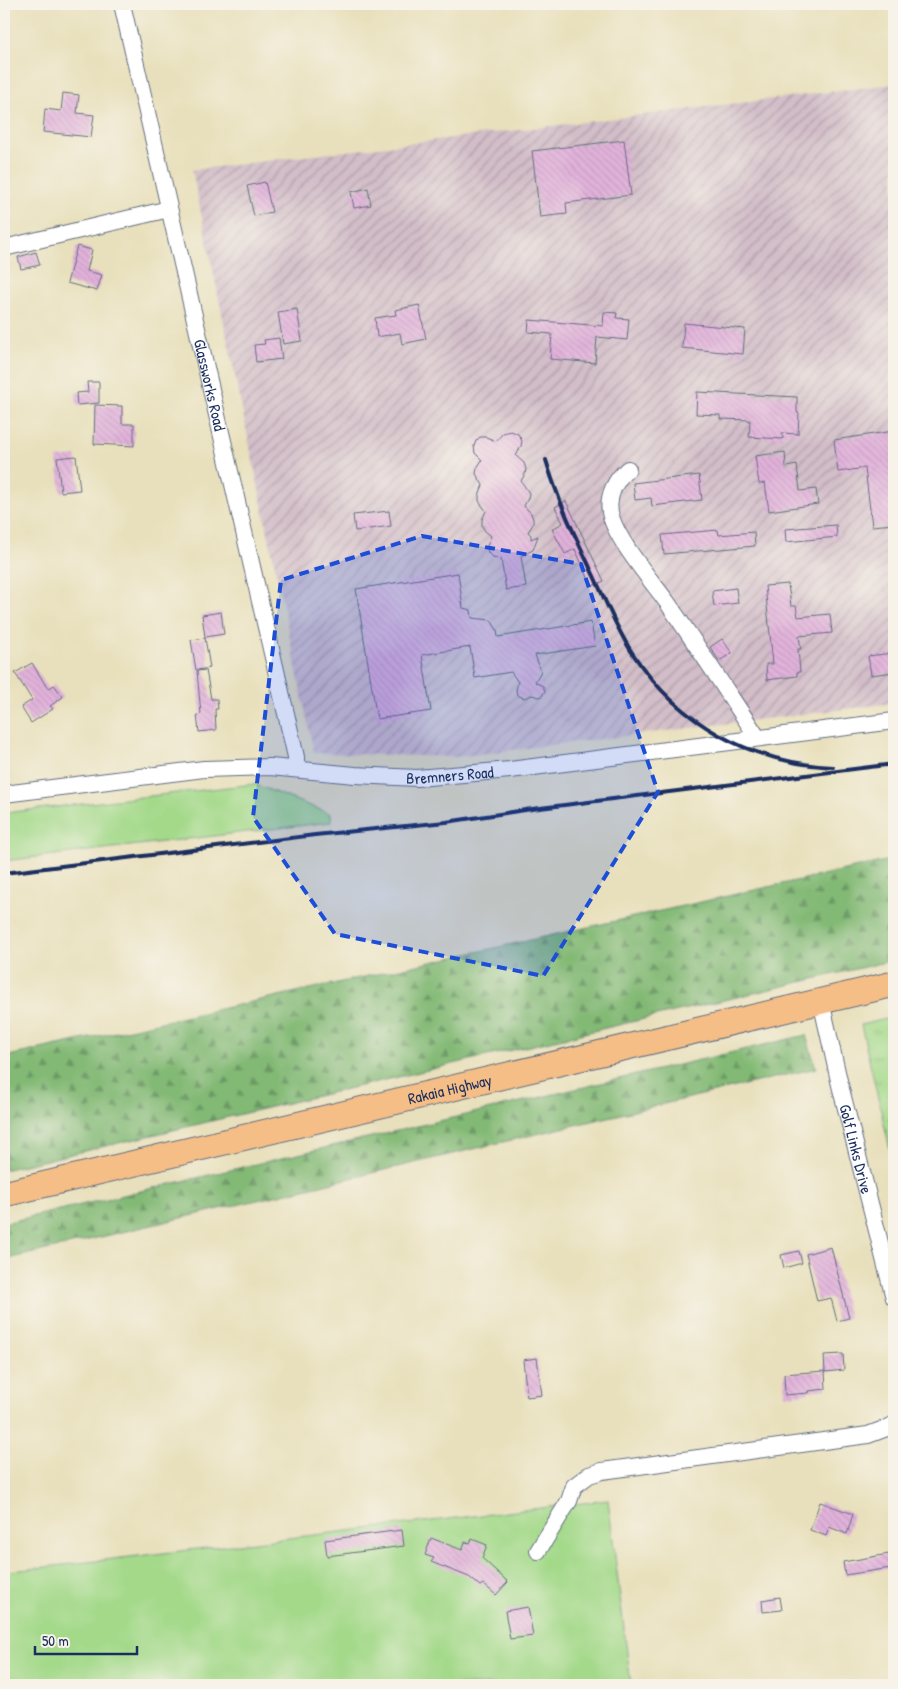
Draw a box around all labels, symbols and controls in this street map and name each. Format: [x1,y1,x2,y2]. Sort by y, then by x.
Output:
street label: Glassworks Road [189,337,231,433]
street label: Bremners Road [406,760,494,789]
street label: Rakaia Highway [406,1068,494,1109]
street label: Golf Links Drive [834,1102,878,1196]
scale bar [35,1624,138,1656]
text: 50 m [42,1630,69,1651]

